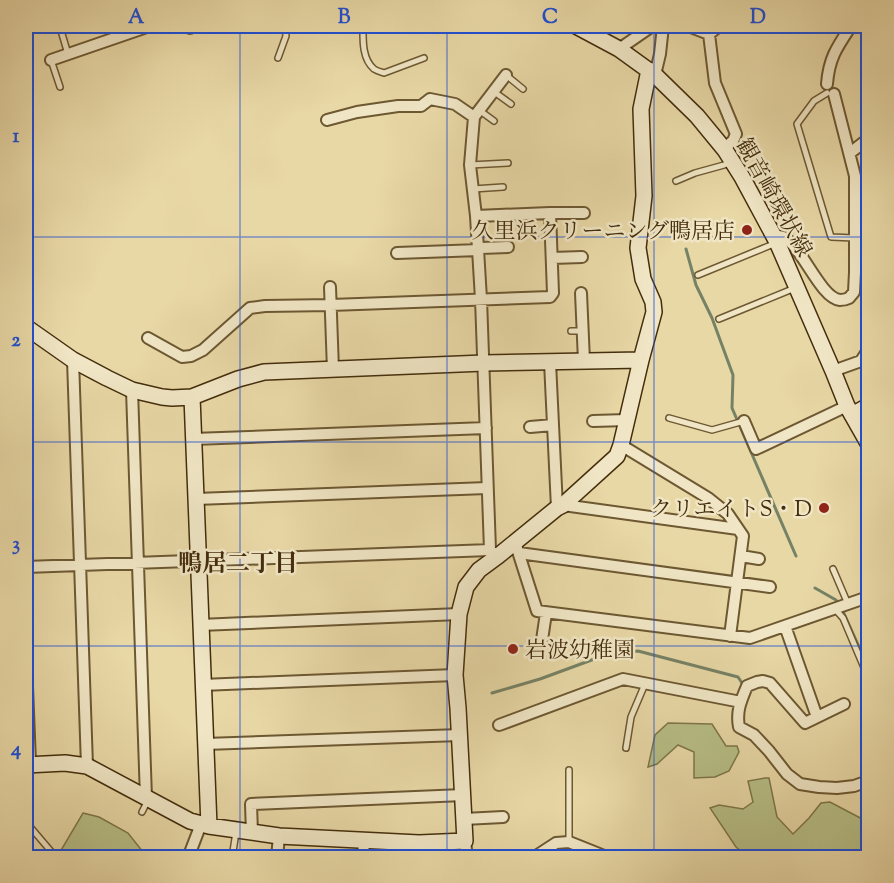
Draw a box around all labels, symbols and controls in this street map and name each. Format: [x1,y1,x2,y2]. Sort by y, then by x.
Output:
text: A [128,4,145,33]
text: B [338,4,351,33]
text: C [542,4,558,33]
text: D [750,4,766,33]
text: 1 [13,123,20,152]
street label: 観音崎環状線 [726,133,818,264]
place label: 久里浜クリーニング鴨居店 [471,217,735,249]
marker: 久里浜クリーニング鴨居店 [740,223,754,237]
text: 2 [11,327,21,356]
place label: クリエイトS・D [650,495,812,527]
marker: クリエイトS・D [817,501,831,515]
text: 3 [12,531,20,560]
district label: 鴨居二丁目 [178,548,298,582]
place label: 岩波幼稚園 [525,636,635,668]
marker: 岩波幼稚園 [506,642,520,656]
text: 4 [10,736,21,765]

